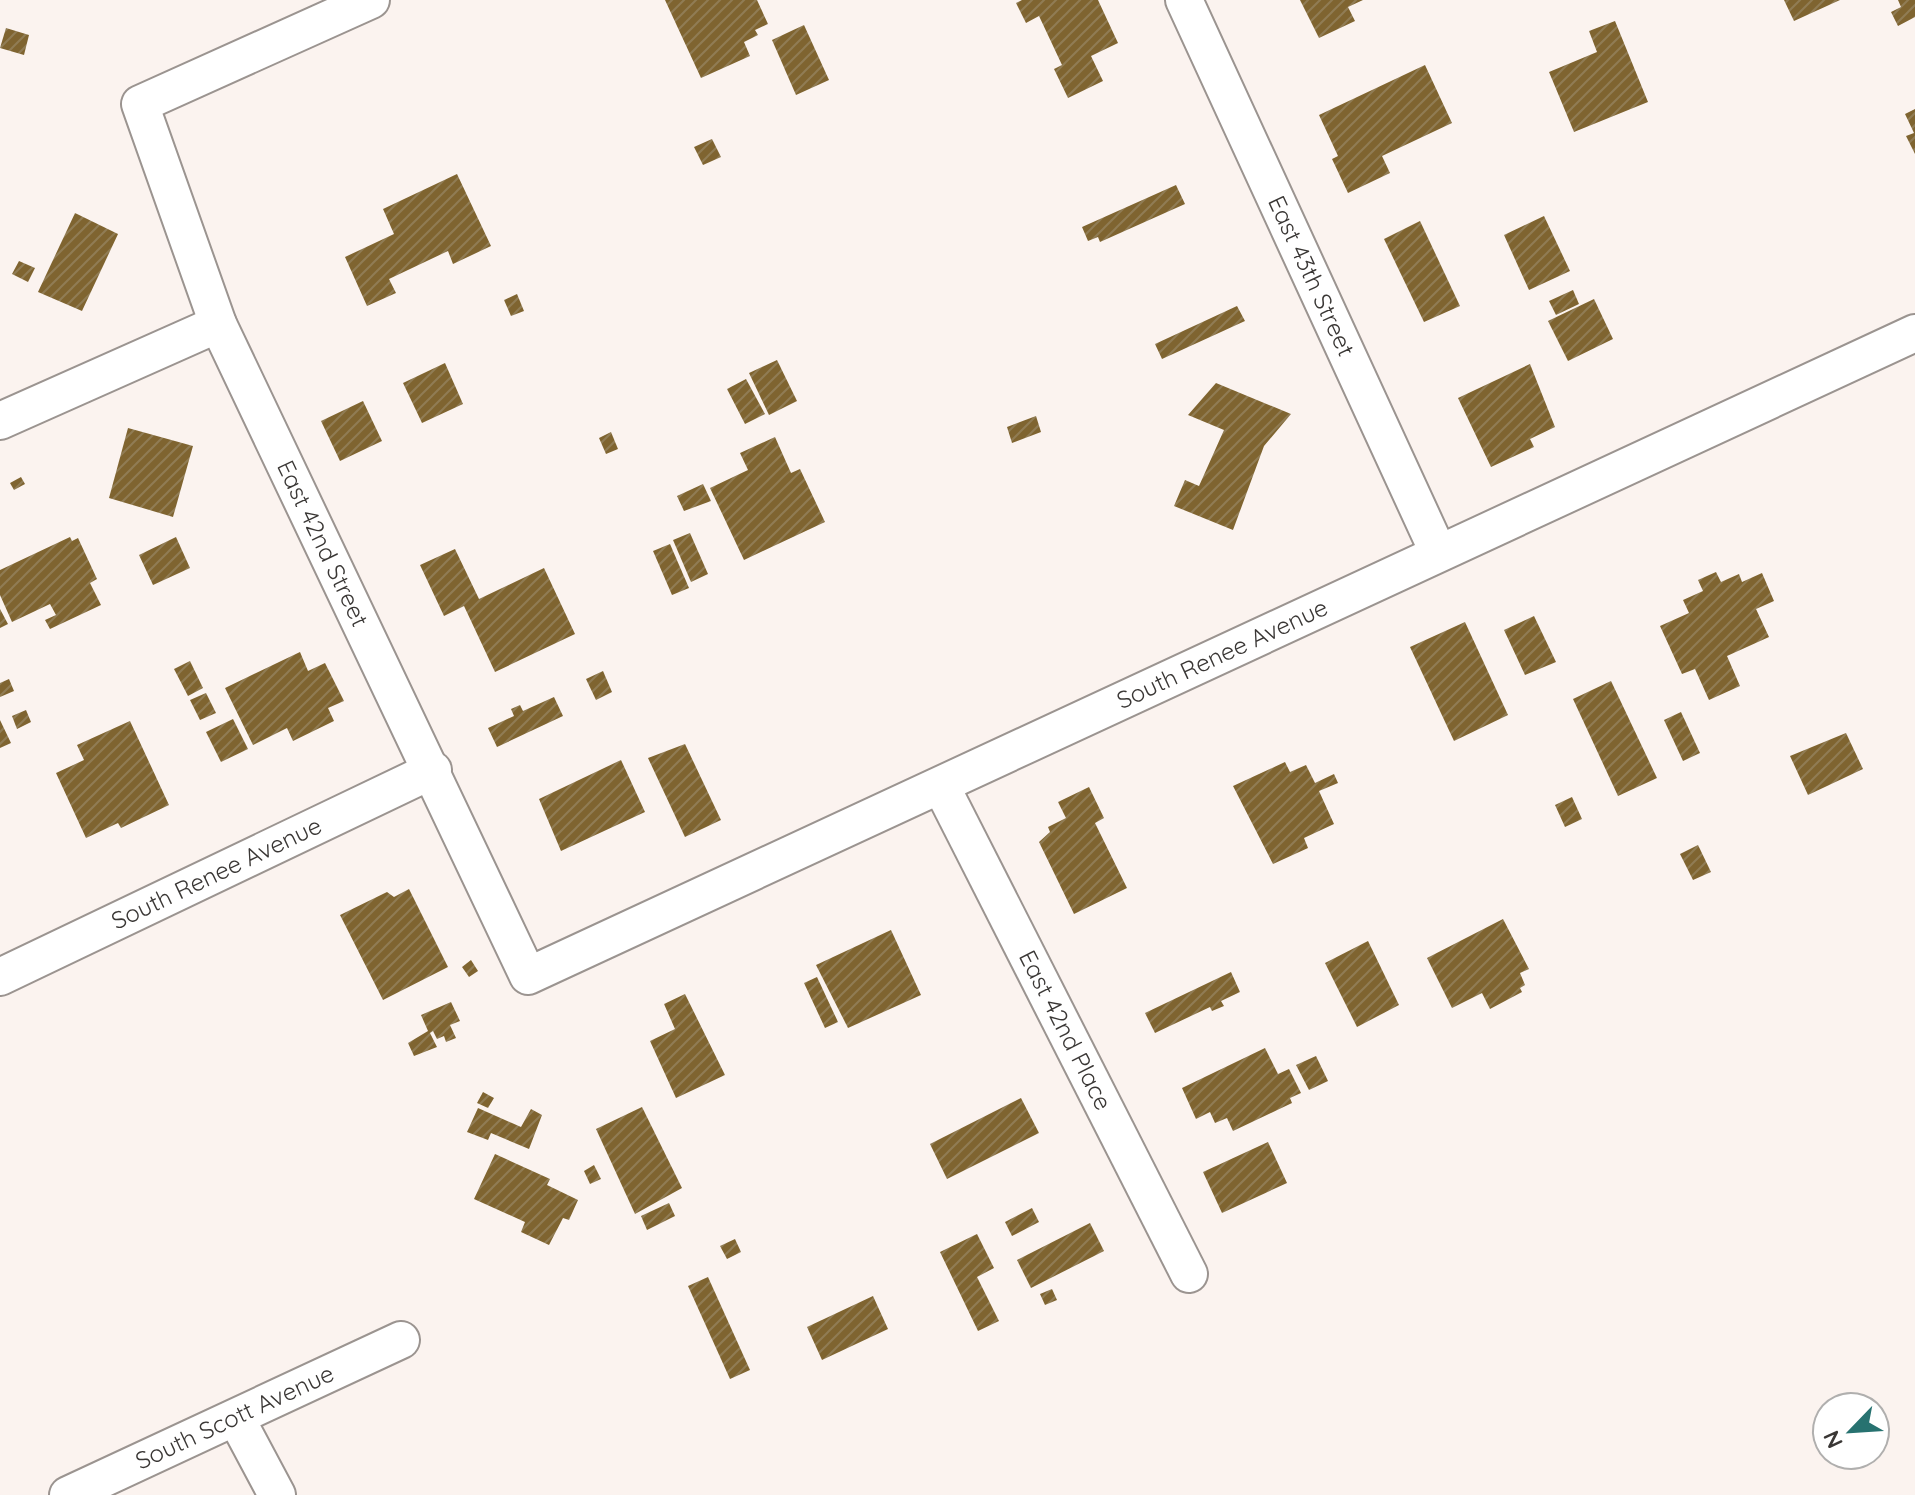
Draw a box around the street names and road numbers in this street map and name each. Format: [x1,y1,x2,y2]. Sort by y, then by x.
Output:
street label: East 43th Street [1262,191,1362,361]
street label: East 42nd Street [271,455,376,631]
street label: South Renee Avenue [1112,591,1332,715]
street label: South Renee Avenue [106,810,326,936]
street label: East 42nd Place [1013,945,1119,1115]
street label: South Scott Avenue [130,1357,338,1475]

